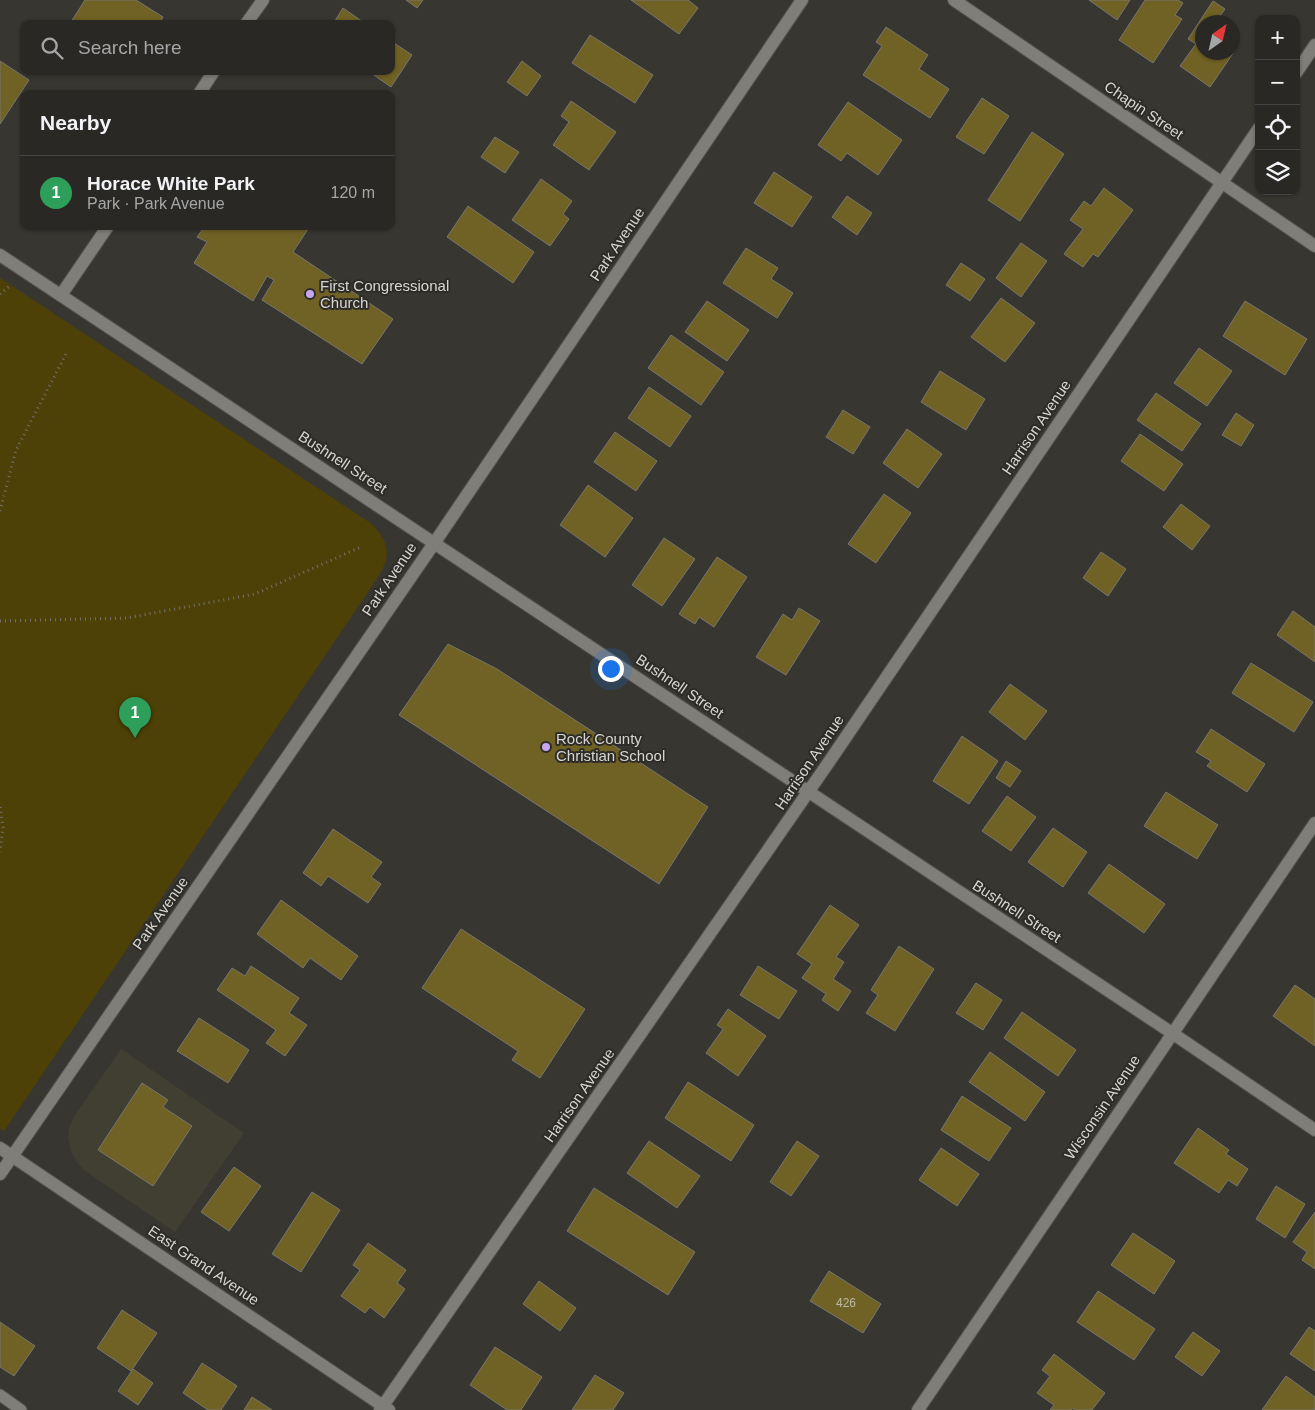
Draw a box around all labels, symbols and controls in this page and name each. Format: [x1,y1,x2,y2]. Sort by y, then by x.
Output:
north arrow [1195,15,1240,60]
map controls [1255,15,1300,195]
button: + [1255,15,1300,60]
search box [20,20,395,75]
icon: search [38,34,66,62]
text: Search here [78,37,182,58]
button: − [1255,60,1300,105]
street label: Chapin Street [1101,77,1187,143]
button: locate [1255,105,1300,150]
text: Nearby [40,111,111,134]
button: layers [1255,150,1300,195]
text: Horace White Park [87,173,255,194]
text: 1 [52,184,60,201]
text: 120 m [331,184,375,201]
text: Park · Park Avenue [87,195,225,212]
street label: Park Avenue [586,204,648,284]
place label: First Congressional Church [320,277,449,311]
marker: First Congressional Church [304,288,316,300]
street label: Harrison Avenue [998,376,1074,478]
street label: Bushnell Street [296,427,391,497]
street label: Park Avenue [358,539,420,619]
street label: Bushnell Street [633,651,728,722]
your location [598,656,624,682]
pin: 1 [119,697,151,738]
street label: Harrison Avenue [771,711,847,813]
place label: Rock County Christian School [556,730,665,764]
marker: Rock County Christian School [540,741,552,753]
street label: Park Avenue [129,873,191,953]
street label: Bushnell Street [970,876,1065,946]
street label: Harrison Avenue [540,1045,618,1145]
street label: Wisconsin Avenue [1061,1052,1143,1162]
street label: East Grand Avenue [145,1222,263,1308]
house number: 426 [836,1296,856,1310]

